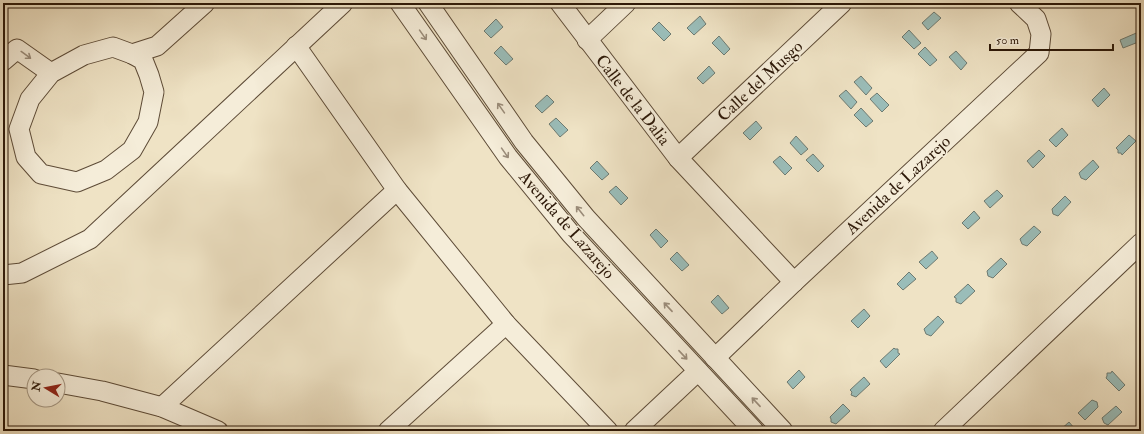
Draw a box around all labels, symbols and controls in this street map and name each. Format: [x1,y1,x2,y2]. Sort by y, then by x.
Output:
scale bar [990,26,1113,52]
one-way arrow [419,29,427,40]
text: 50 m [996,33,1020,48]
street label: Calle del Musgo [713,36,807,126]
street label: Calle de la Dalia [591,50,676,150]
one-way arrow [21,51,32,59]
one-way arrow [497,103,505,114]
street label: Avenida de Lazarejo [840,131,955,240]
one-way arrow [501,147,509,158]
street label: Avenida de Lazarejo [514,166,620,283]
one-way arrow [576,206,584,217]
one-way arrow [663,302,673,312]
one-way arrow [679,350,688,361]
north arrow [26,368,66,408]
text: N [29,379,44,393]
one-way arrow [752,397,761,408]

